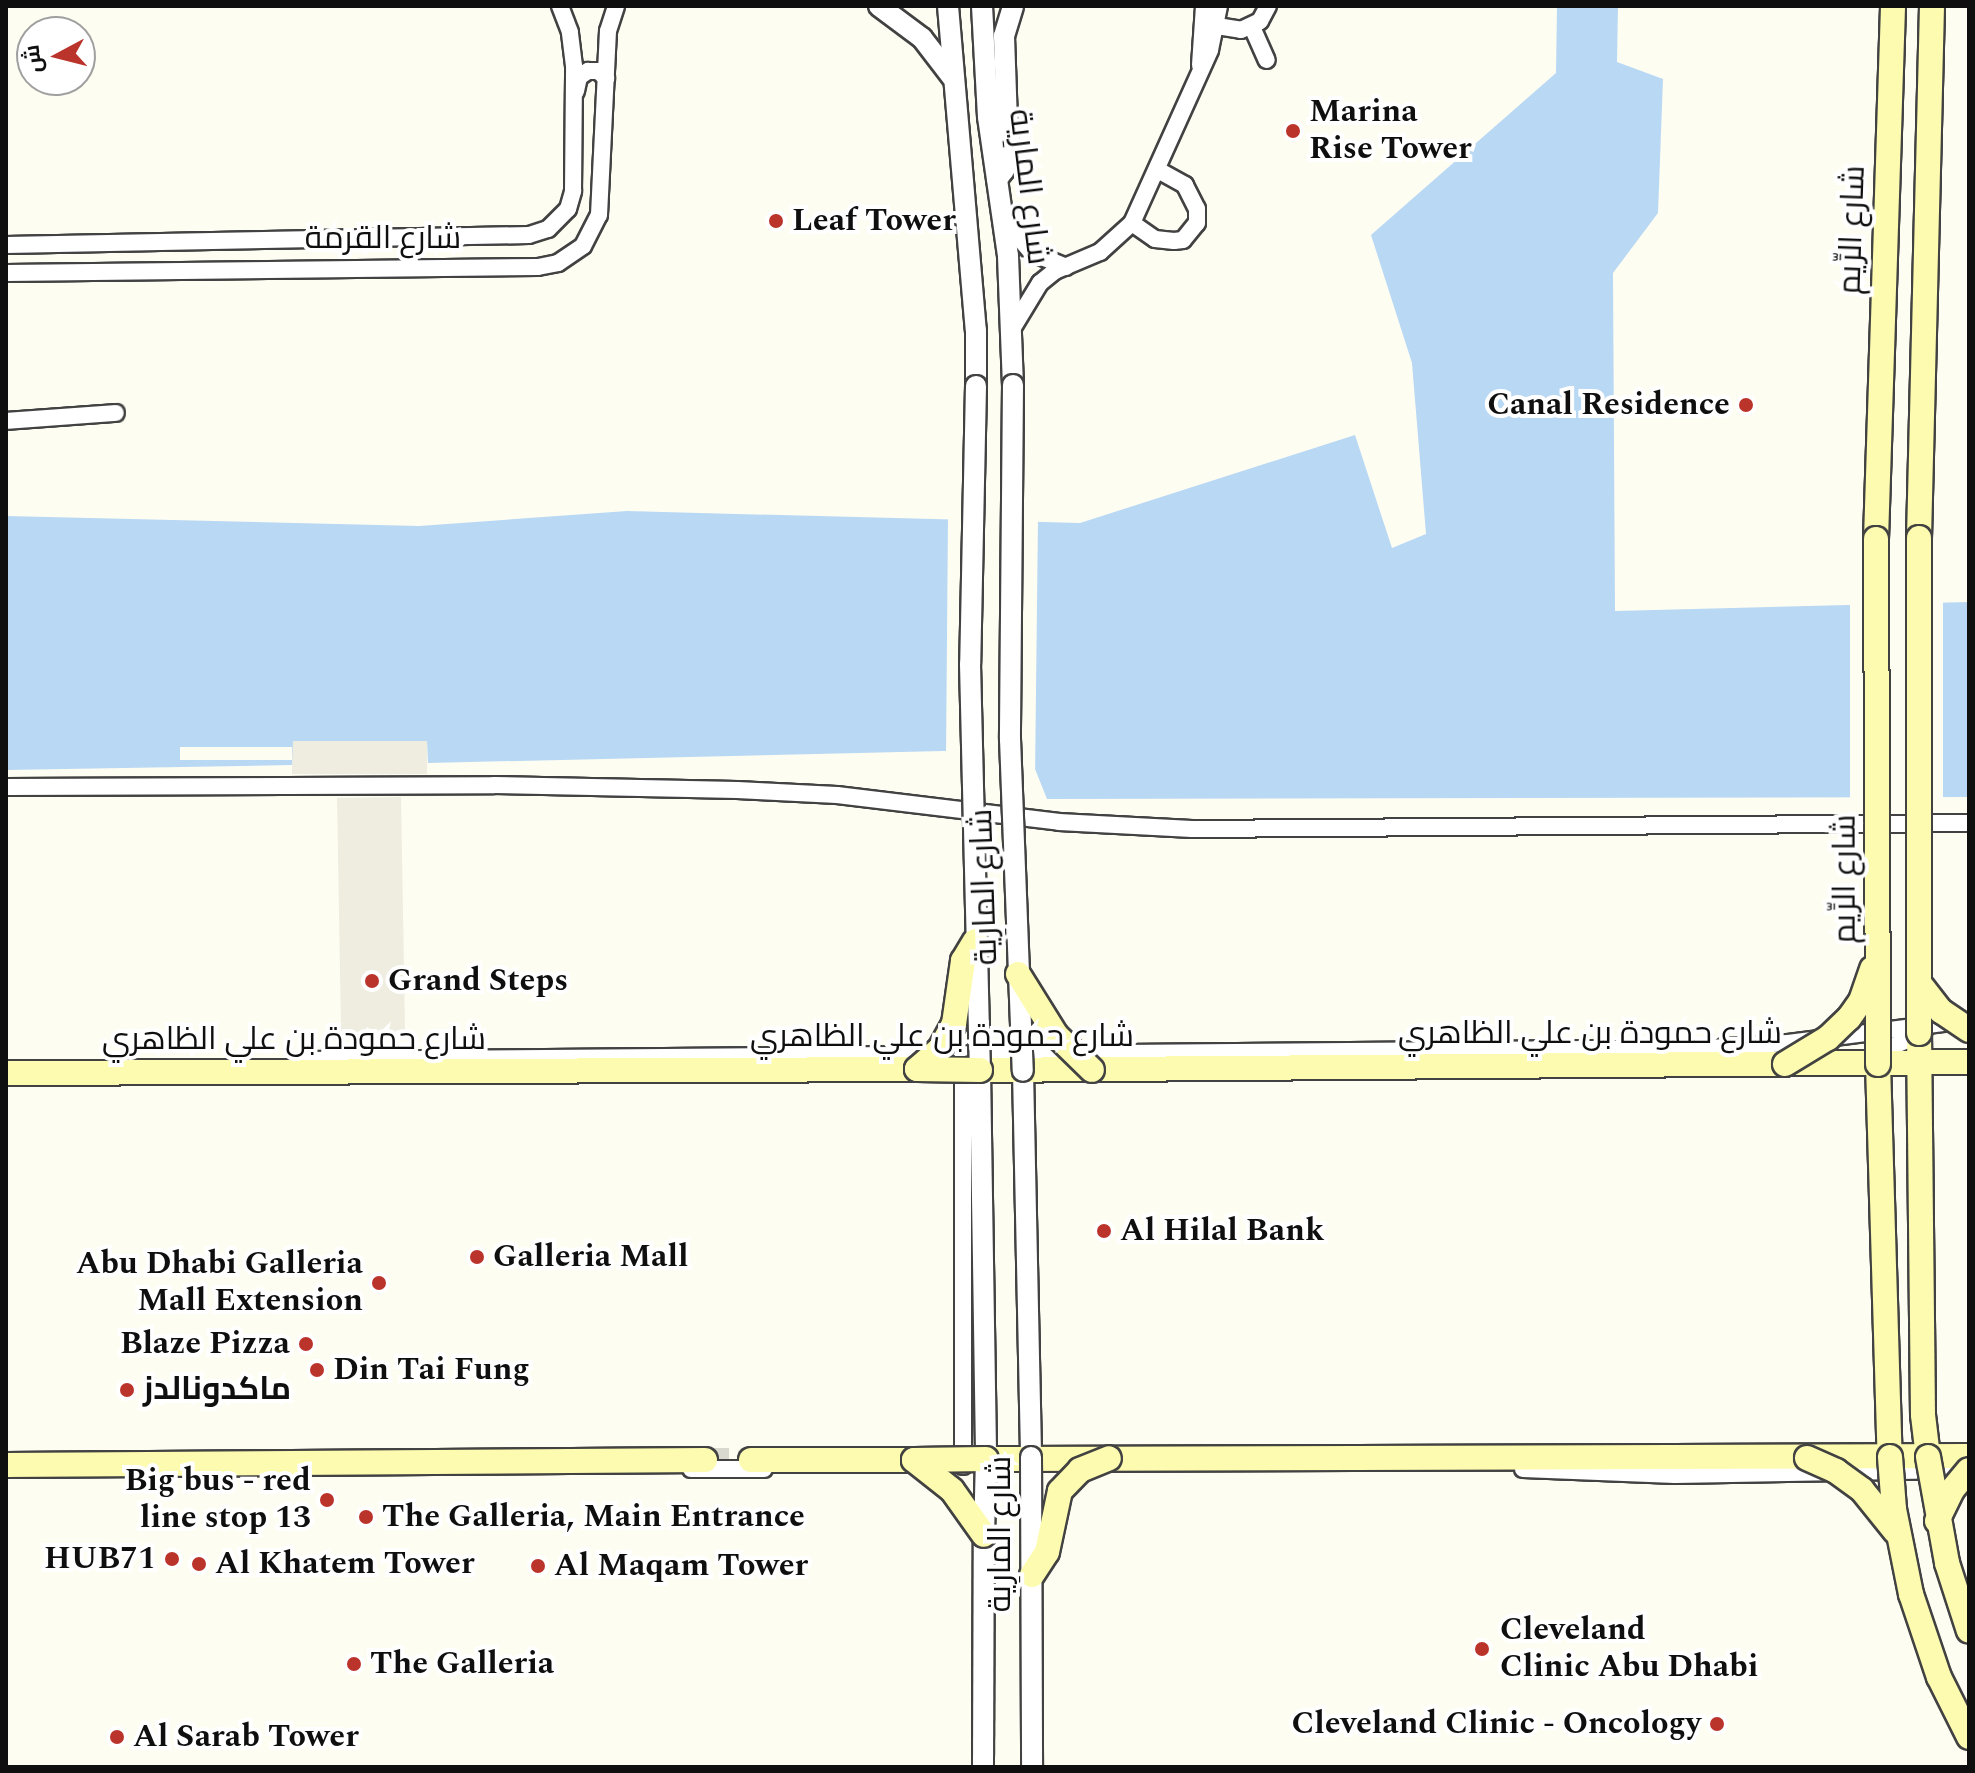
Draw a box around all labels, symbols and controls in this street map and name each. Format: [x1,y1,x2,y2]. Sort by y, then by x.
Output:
north arrow [16,16,96,96]
text: ش [16,43,52,75]
place label: Marina Rise Tower [1309,94,1472,169]
street label: شارع المارِية [999,107,1057,267]
marker: Marina Rise Tower [1284,122,1302,140]
street label: شارع الرِّيم [1832,165,1874,295]
place label: Leaf Tower [792,202,956,240]
marker: Leaf Tower [767,212,785,230]
street label: شارع القرمة [305,220,461,258]
place label: Canal Residence [1487,386,1730,424]
marker: Canal Residence [1737,396,1755,414]
street label: شارع المارِية [963,808,1007,966]
street label: شارع الرِّيم [1827,814,1865,944]
place label: Grand Steps [388,962,568,1000]
marker: Grand Steps [363,972,381,990]
street label: شارع حمودة بن علي الظاهري [1398,1015,1782,1053]
street label: شارع حمودة بن علي الظاهري [750,1018,1134,1056]
street label: شارع حمودة بن علي الظاهري [102,1021,486,1059]
place label: Al Hilal Bank [1120,1212,1324,1250]
marker: Al Hilal Bank [1095,1222,1113,1240]
place label: Galleria Mall [493,1238,688,1276]
place label: Abu Dhabi Galleria Mall Extension [76,1246,363,1321]
marker: Galleria Mall [468,1248,486,1266]
marker: Abu Dhabi Galleria Mall Extension [370,1274,388,1292]
place label: Blaze Pizza [120,1325,290,1363]
marker: Blaze Pizza [297,1335,315,1353]
place label: Din Tai Fung [333,1351,530,1389]
marker: Din Tai Fung [308,1361,326,1379]
place label: ماكدونالدز [143,1371,291,1409]
marker: ماكدونالدز [118,1381,136,1399]
street label: شارع المارِية [982,1456,1020,1612]
place label: Big bus - red line stop 13 [125,1463,311,1538]
marker: Big bus - red line stop 13 [318,1491,336,1509]
place label: The Galleria, Main Entrance [382,1498,805,1536]
marker: The Galleria, Main Entrance [357,1508,375,1526]
place label: HUB71 [44,1540,156,1578]
place label: Al Khatem Tower [215,1545,475,1583]
place label: Al Maqam Tower [554,1547,808,1585]
marker: HUB71 [163,1550,181,1568]
marker: Al Khatem Tower [190,1555,208,1573]
marker: Al Maqam Tower [529,1557,547,1575]
place label: Cleveland Clinic Abu Dhabi [1500,1612,1758,1687]
marker: Cleveland Clinic Abu Dhabi [1471,1638,1493,1660]
place label: The Galleria [370,1645,554,1683]
marker: The Galleria [345,1655,363,1673]
place label: Cleveland Clinic - Oncology [1291,1705,1701,1743]
marker: Cleveland Clinic - Oncology [1708,1715,1726,1733]
place label: Al Sarab Tower [133,1718,359,1756]
marker: Al Sarab Tower [108,1728,126,1746]

